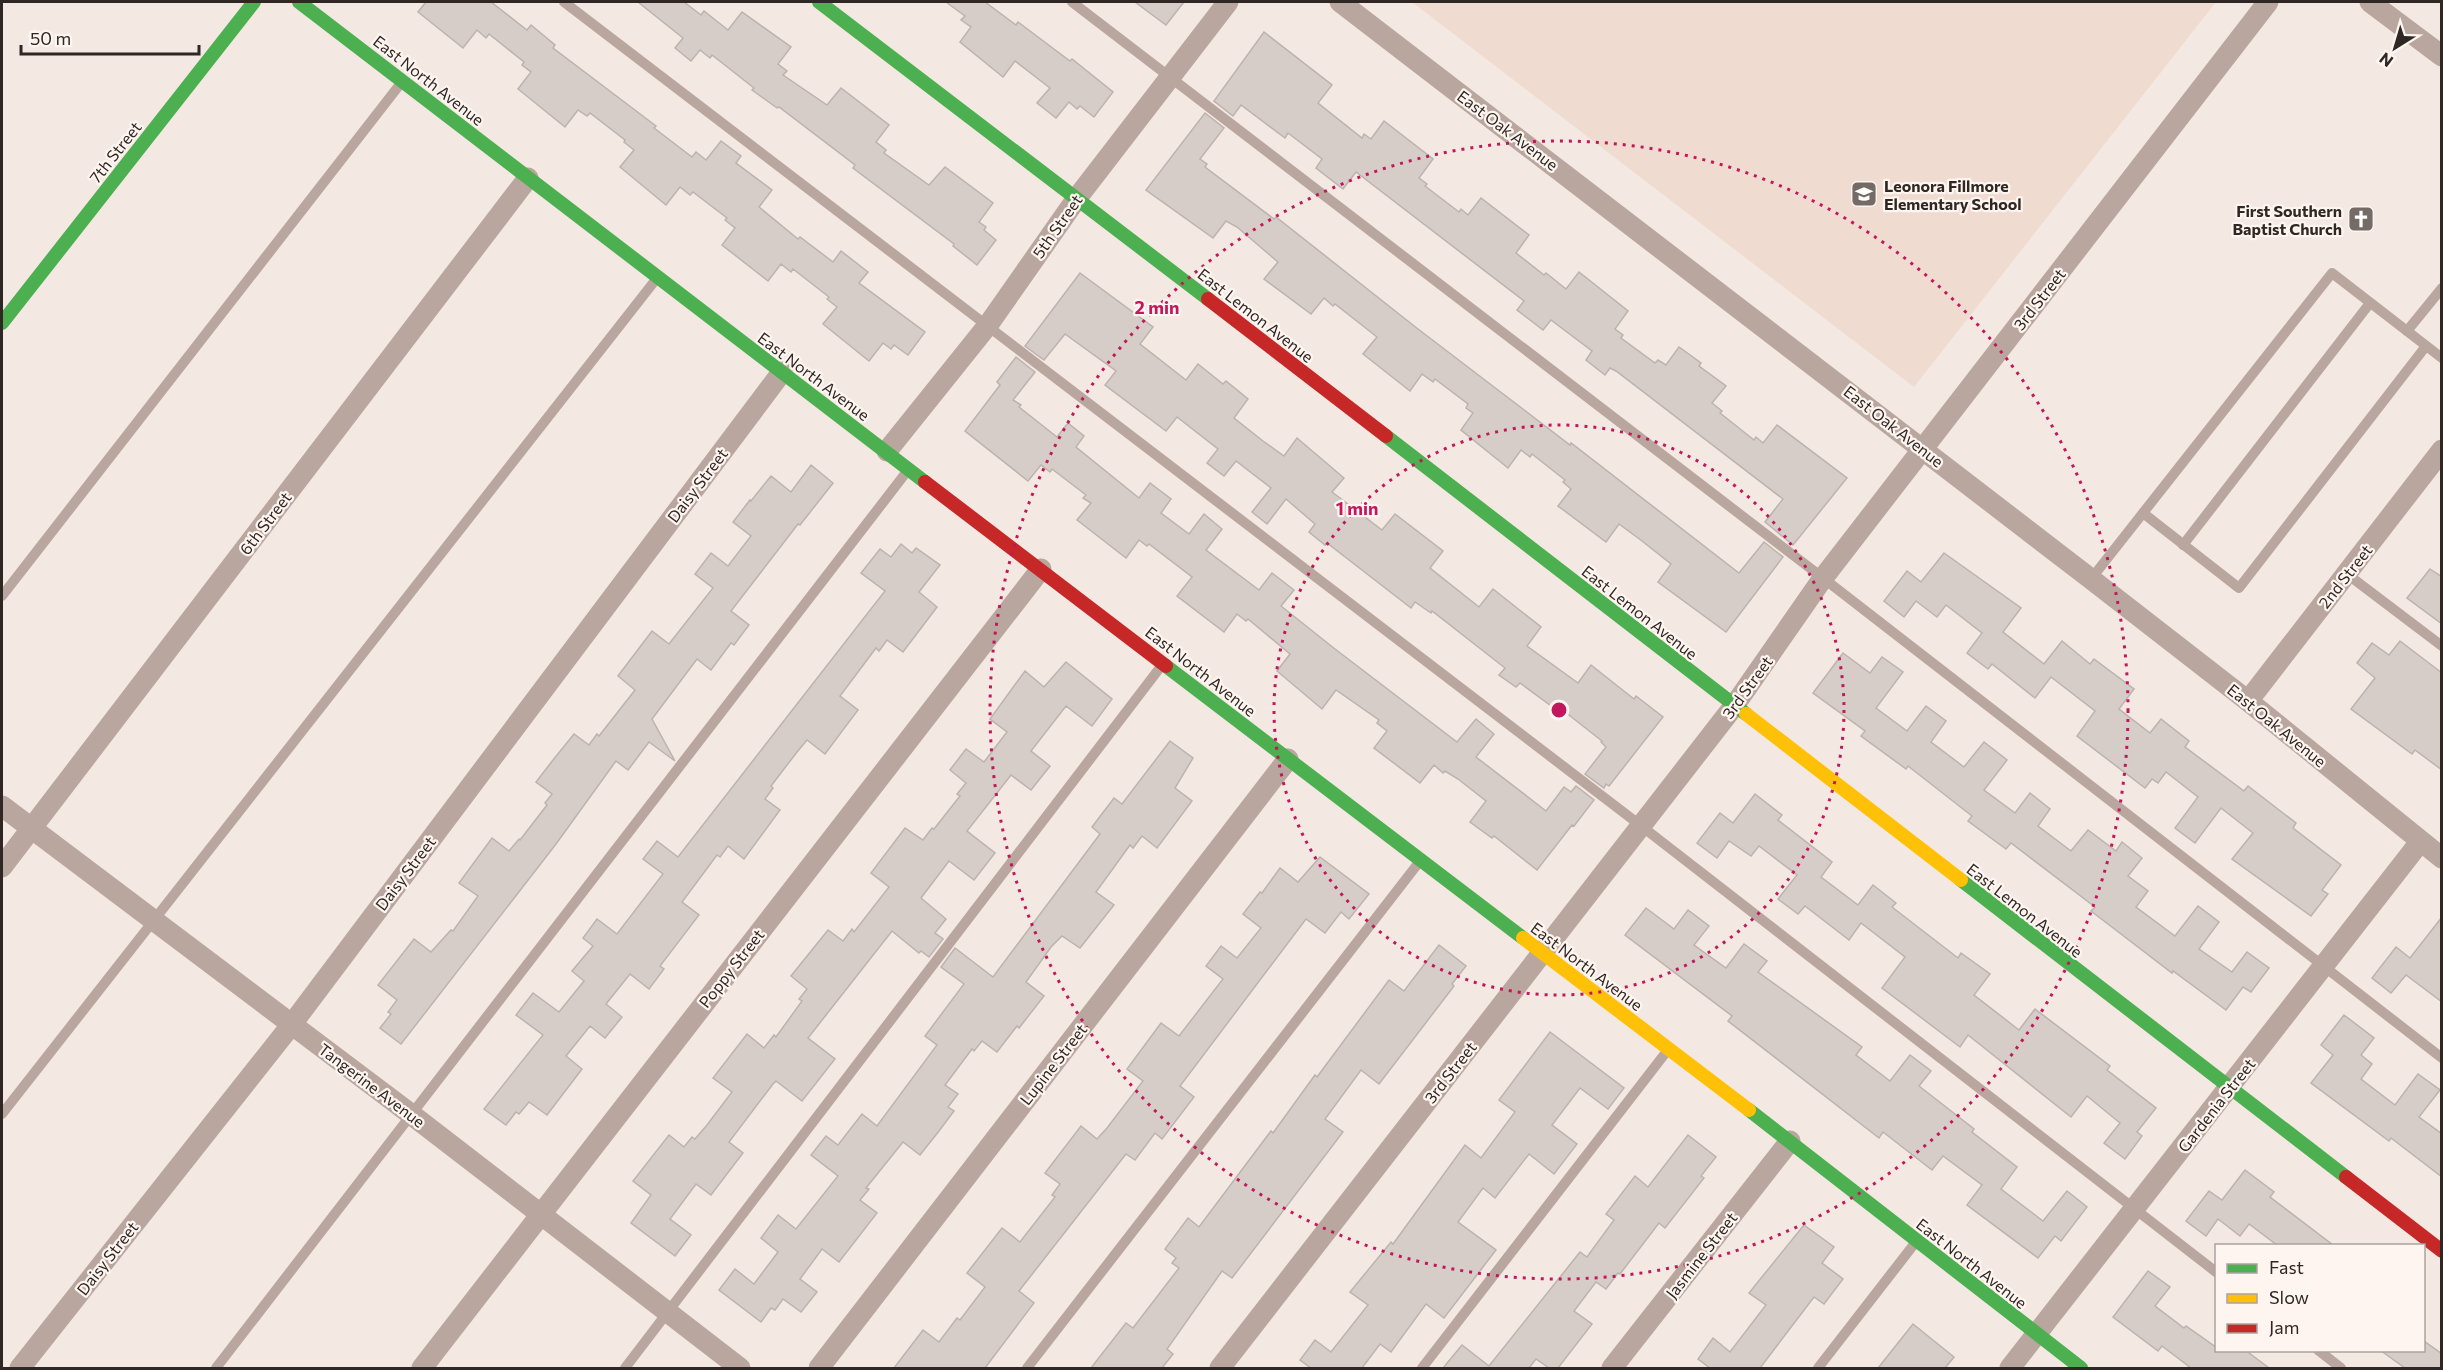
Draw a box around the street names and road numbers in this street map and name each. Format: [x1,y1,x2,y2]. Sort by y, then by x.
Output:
street label: East North Avenue [370,31,488,129]
street label: East Oak Avenue [1454,86,1562,174]
street label: 7th Street [85,117,145,186]
street label: 5th Street [1028,190,1086,261]
street label: East Lemon Avenue [1194,264,1318,366]
street label: 3rd Street [2009,264,2069,334]
street label: East North Avenue [754,328,874,424]
street label: East Oak Avenue [1840,381,1948,471]
street label: Daisy Street [663,444,731,526]
street label: 6th Street [235,487,295,558]
street label: 2nd Street [2314,540,2376,612]
street label: East Lemon Avenue [1578,561,1702,663]
street label: East North Avenue [1142,622,1260,720]
street label: 3rd Street [1718,652,1776,722]
street label: East Oak Avenue [2224,679,2330,771]
street label: Daisy Street [371,832,439,914]
street label: East Lemon Avenue [1963,859,2087,961]
street label: East North Avenue [1527,918,1647,1014]
street label: Poppy Street [694,925,768,1011]
street label: Lupine Street [1015,1019,1091,1108]
street label: 3rd Street [1420,1037,1480,1107]
street label: Tangerine Avenue [315,1039,429,1131]
street label: Gardenia Street [2173,1054,2259,1156]
street label: Jasmine Street [1661,1208,1741,1302]
street label: East North Avenue [1913,1214,2031,1312]
street label: Daisy Street [72,1217,142,1299]

